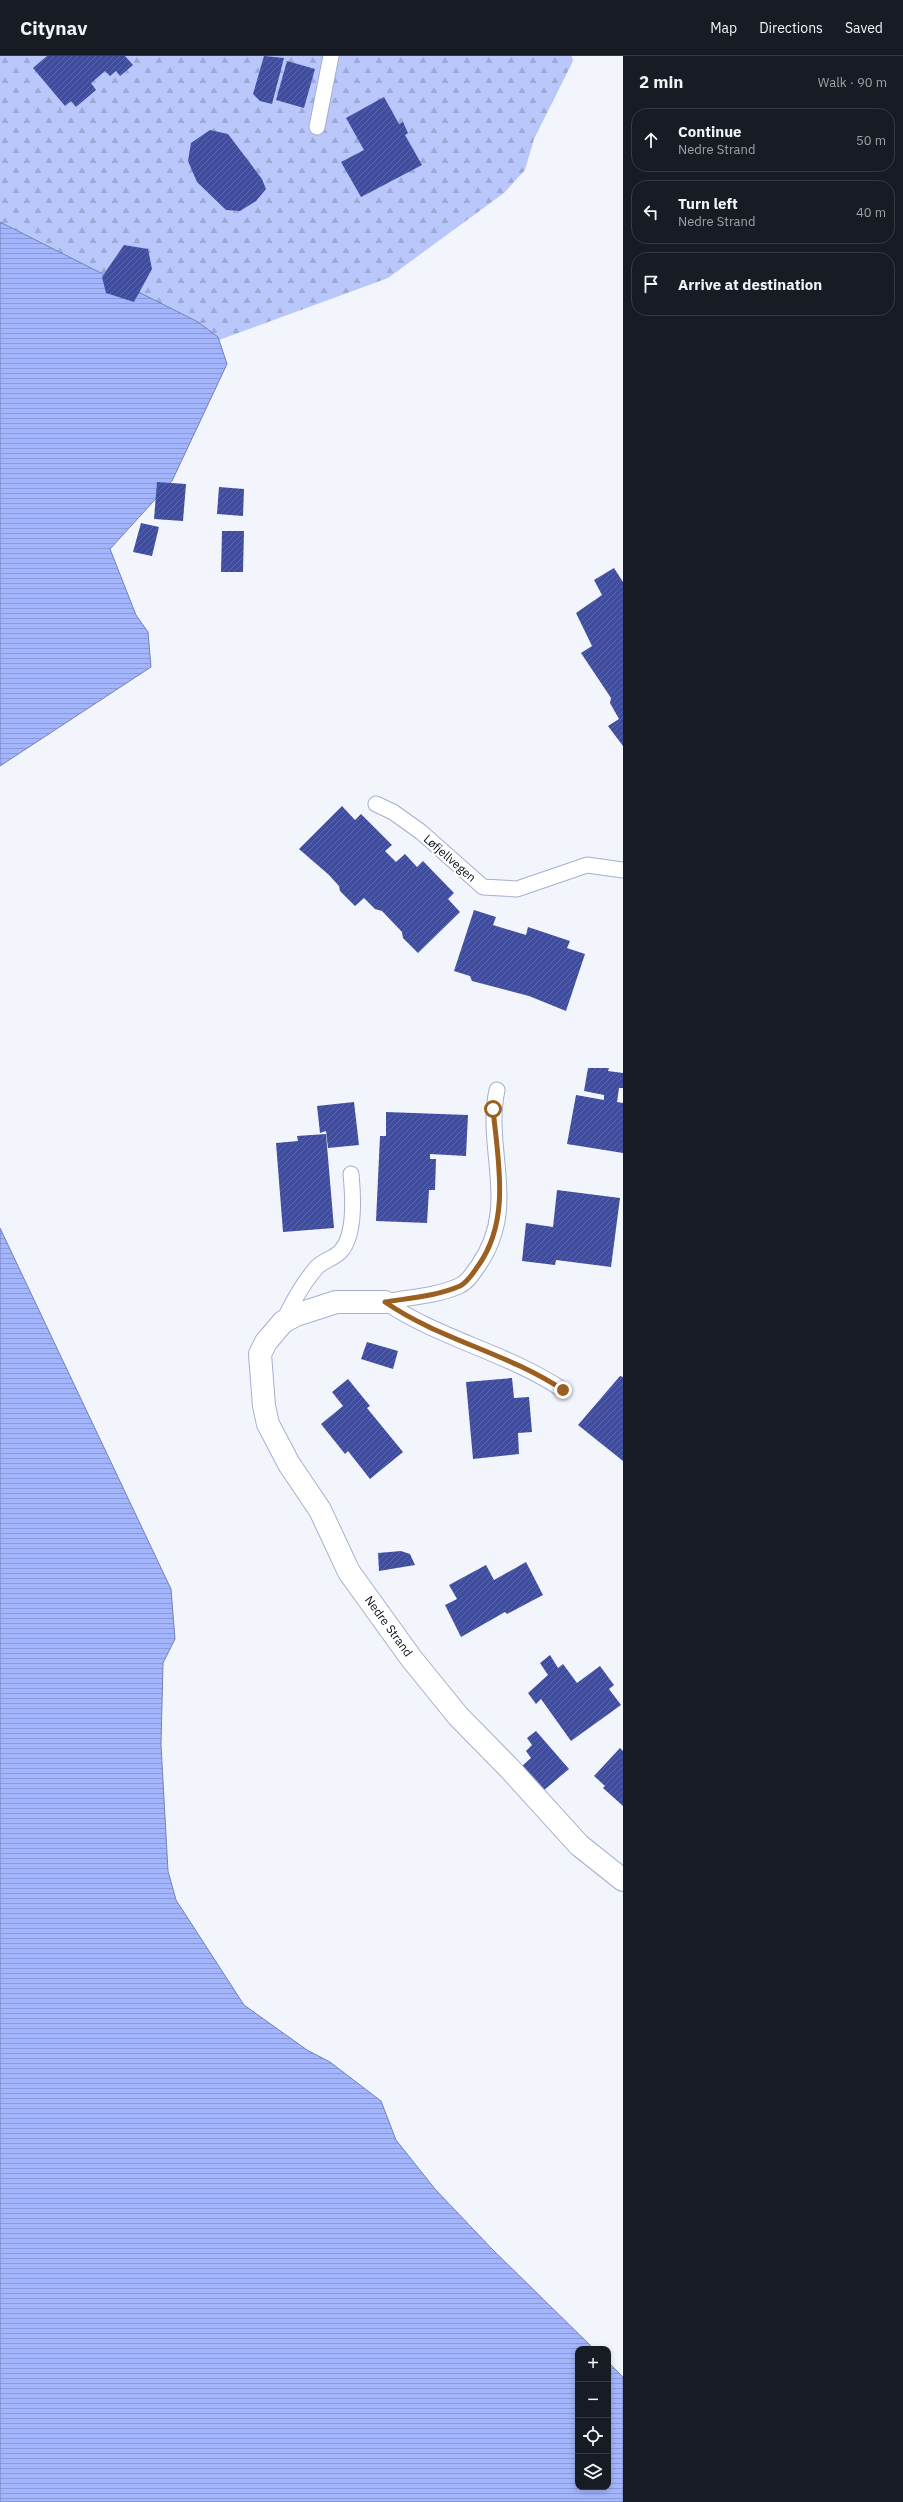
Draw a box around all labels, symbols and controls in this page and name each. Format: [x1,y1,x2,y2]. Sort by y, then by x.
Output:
text: Citynav [20,16,87,40]
text: Map [710,19,737,37]
text: Directions [759,19,823,37]
text: Saved [845,19,883,37]
text: 2 min [639,71,683,93]
text: Walk · 90 m [818,74,887,91]
text: Continue [678,122,742,141]
icon: ahead [640,129,662,151]
text: 50 m [856,132,886,149]
text: Nedre Strand [678,141,755,158]
text: Turn left [678,194,738,213]
icon: left [640,201,662,223]
text: 40 m [856,204,886,221]
text: Nedre Strand [678,213,755,230]
icon: arrive [640,273,662,295]
text: Arrive at destination [678,275,822,294]
street label: Løfjellvegen [421,831,479,885]
route start [484,1100,502,1118]
route end [554,1381,572,1399]
street label: Nedre Strand [362,1593,416,1659]
map controls [575,2346,611,2490]
button: + [575,2346,611,2382]
button: − [575,2382,611,2418]
button: locate [575,2418,611,2454]
button: layers [575,2454,611,2490]

